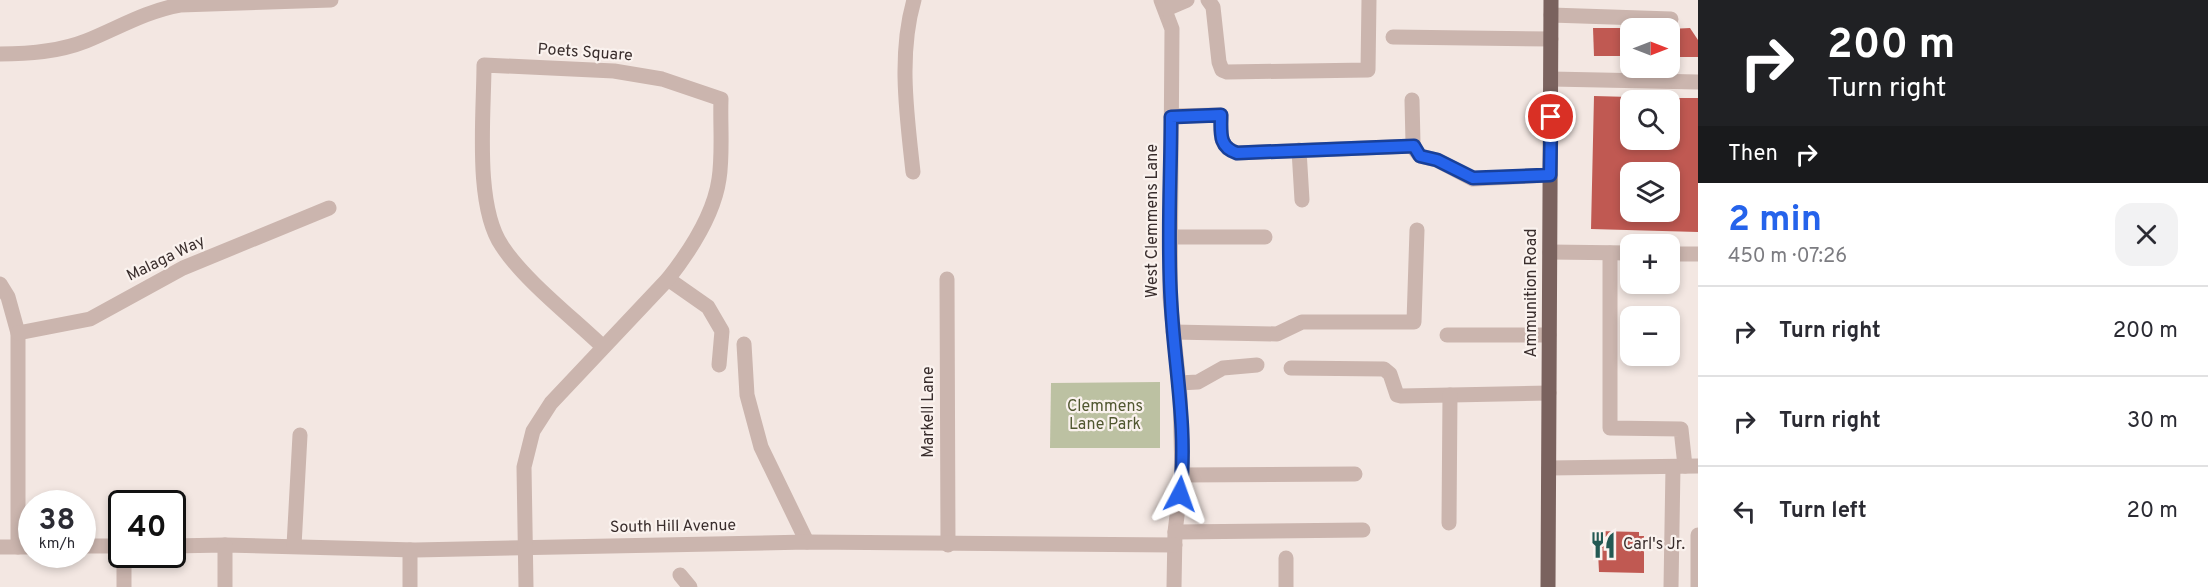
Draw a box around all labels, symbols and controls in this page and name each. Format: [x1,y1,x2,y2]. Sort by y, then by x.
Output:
north arrow [1620,18,1680,78]
map controls [1620,18,1680,366]
text: 200 m [1827,20,1955,73]
icon: right [1728,24,1806,102]
street label: Poets Square [537,40,633,66]
text: Turn right [1827,72,1946,106]
button: search [1620,90,1680,150]
pin [1525,91,1576,142]
icon: arrive [1534,100,1567,133]
icon: right [1790,138,1823,171]
text: Then [1728,141,1778,168]
street label: West Clemmens Lane [1143,144,1163,298]
button: layers [1620,162,1680,222]
text: 2 min [1728,198,1822,244]
button: close [2115,203,2178,266]
street label: Ammunition Road [1522,229,1542,357]
street label: Malaga Way [124,231,208,287]
button: + [1620,234,1680,294]
text: 450 m · 07:26 [1728,244,1847,270]
button: − [1620,306,1680,366]
icon: right [1728,315,1761,348]
text: Turn right [1779,318,1881,345]
text: 200 m [2113,318,2178,345]
street label: Markell Lane [919,366,939,458]
park label: Clemmens Lane Park [1067,397,1143,435]
icon: right [1728,405,1761,438]
text: Turn right [1779,408,1881,435]
text: 30 m [2127,408,2178,435]
position arrow [1148,462,1212,526]
speed limit sign: 40 [108,490,186,568]
icon: left [1728,495,1761,528]
text: Turn left [1779,498,1867,525]
text: 20 m [2127,498,2178,525]
text: 38 [39,503,75,540]
street label: South Hill Avenue [610,516,736,538]
restaurant icon: Carl's Jr. [1588,530,1618,560]
text: km/h [39,535,75,554]
place label: Carl's Jr. [1623,535,1685,555]

